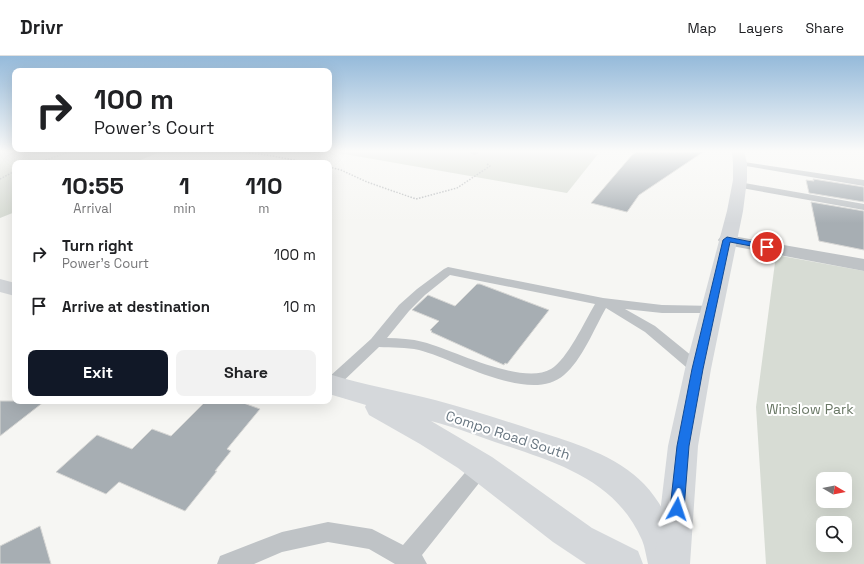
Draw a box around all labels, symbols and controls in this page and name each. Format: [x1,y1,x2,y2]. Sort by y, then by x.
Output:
text: Drivr [20,15,63,40]
text: Map [687,19,717,37]
text: Layers [739,19,783,37]
text: Share [805,19,844,37]
text: 100 m [94,81,174,117]
icon: right [28,84,80,136]
text: Power's Court [94,116,214,139]
text: 10:55 [62,170,124,201]
text: 1 [179,170,190,201]
text: 110 [245,170,282,201]
text: Arrival [73,200,112,217]
text: min [173,200,196,217]
text: m [258,200,269,217]
pin [750,230,784,264]
text: Turn right [62,236,133,255]
icon: arrive [756,236,778,258]
icon: right [28,243,50,265]
text: 100 m [274,245,316,264]
text: Power's Court [62,255,149,272]
icon: arrive [28,295,50,317]
text: Arrive at destination [62,297,210,316]
text: 10 m [283,297,316,316]
button: Exit [28,350,168,396]
button: Share [176,350,316,396]
park label: Winslow Park [766,400,854,418]
street label: Compo Road South [444,406,572,464]
north arrow [816,472,852,508]
map controls [816,472,852,552]
position arrow [656,488,698,530]
button: search [816,516,852,552]

